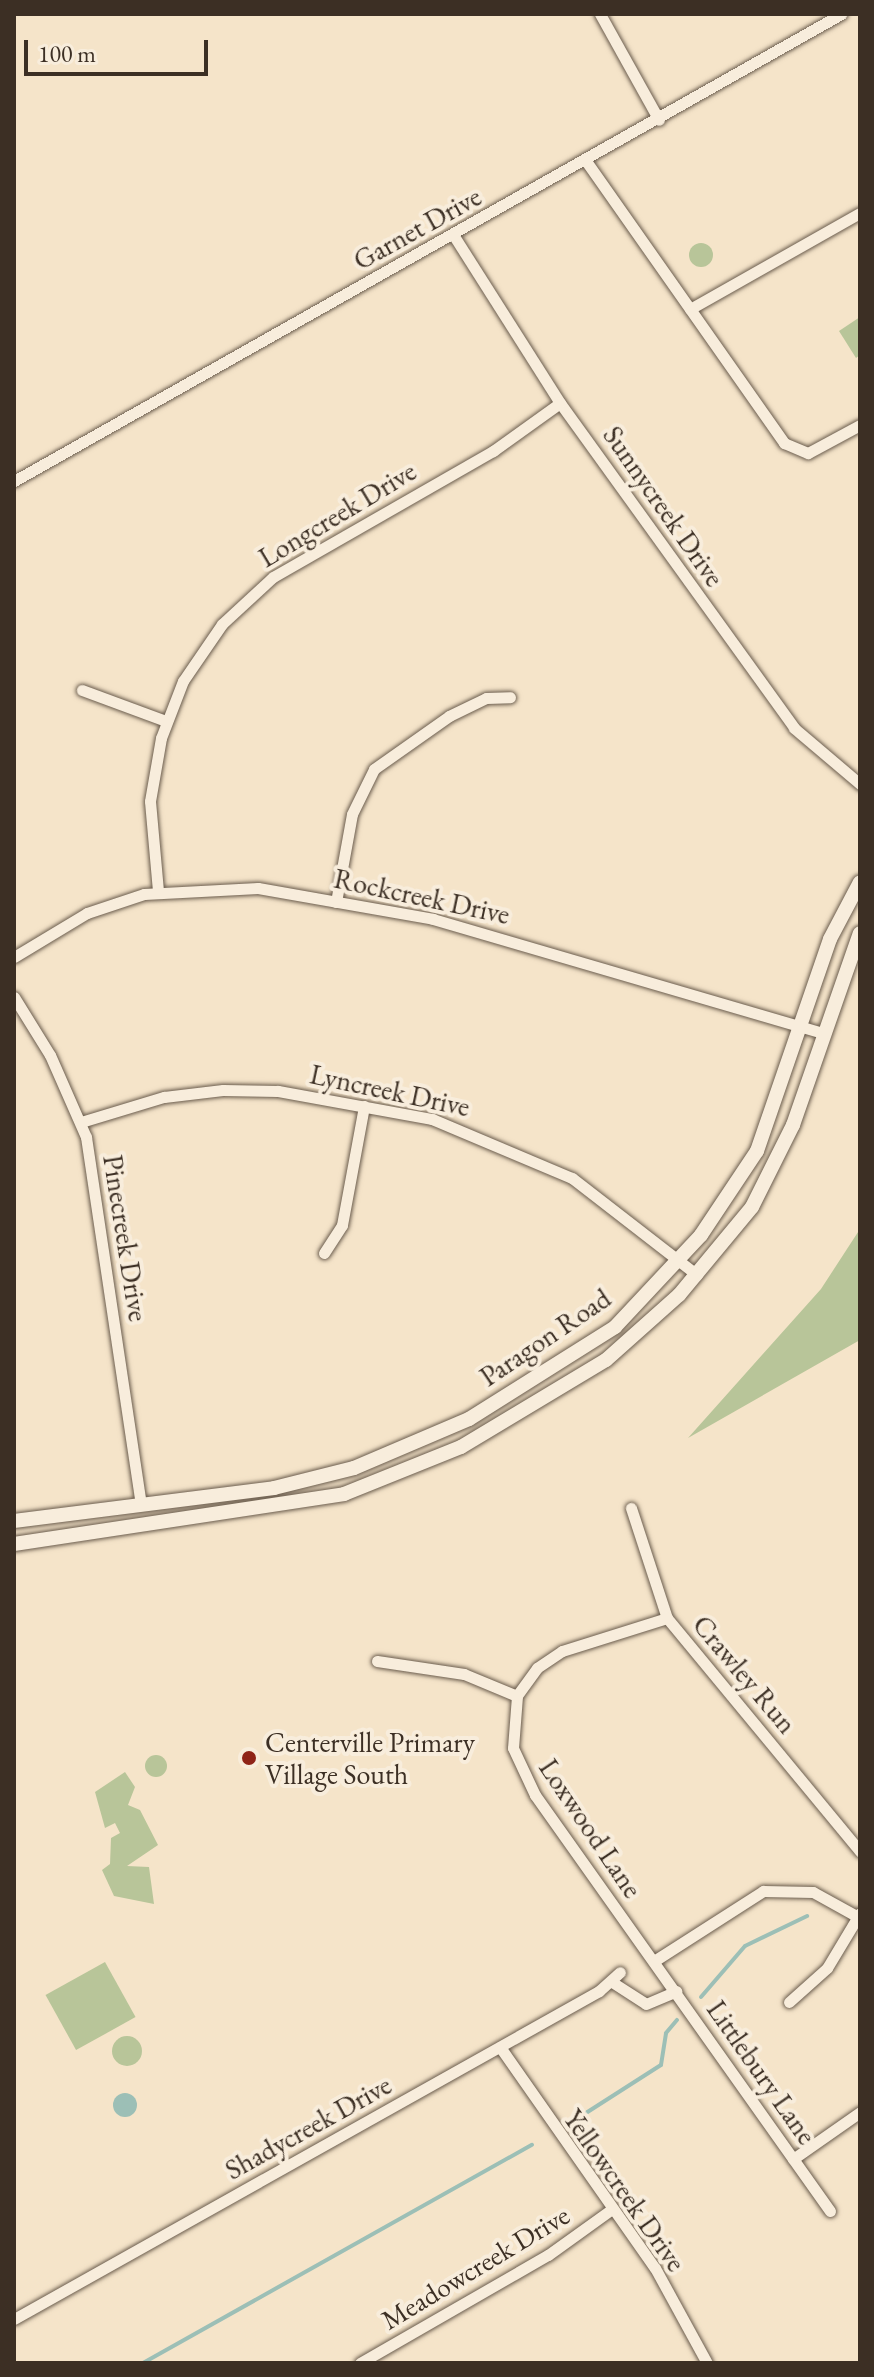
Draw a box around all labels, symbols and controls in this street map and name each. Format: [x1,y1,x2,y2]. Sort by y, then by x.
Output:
scale bar [28,24,212,74]
text: 100 m [38,38,96,69]
street label: Garnet Drive [347,179,487,277]
street label: Sunnycreek Drive [596,419,732,593]
street label: Longcreek Drive [252,454,422,574]
street label: Rockcreek Drive [331,861,513,931]
street label: Lyncreek Drive [307,1057,473,1123]
street label: Pinecreek Drive [96,1152,156,1324]
street label: Paragon Road [473,1281,617,1393]
street label: Crawley Run [686,1608,804,1740]
place label: Centerville Primary Village South [265,1725,475,1791]
marker: Centerville Primary Village South [240,1749,258,1767]
street label: Loxwood Lane [532,1752,650,1904]
street label: Littlebury Lane [700,1994,824,2150]
street label: Shadycreek Drive [219,2068,397,2186]
street label: Yellowcreek Drive [557,2103,693,2277]
street label: Meadowcreek Drive [375,2198,575,2336]

